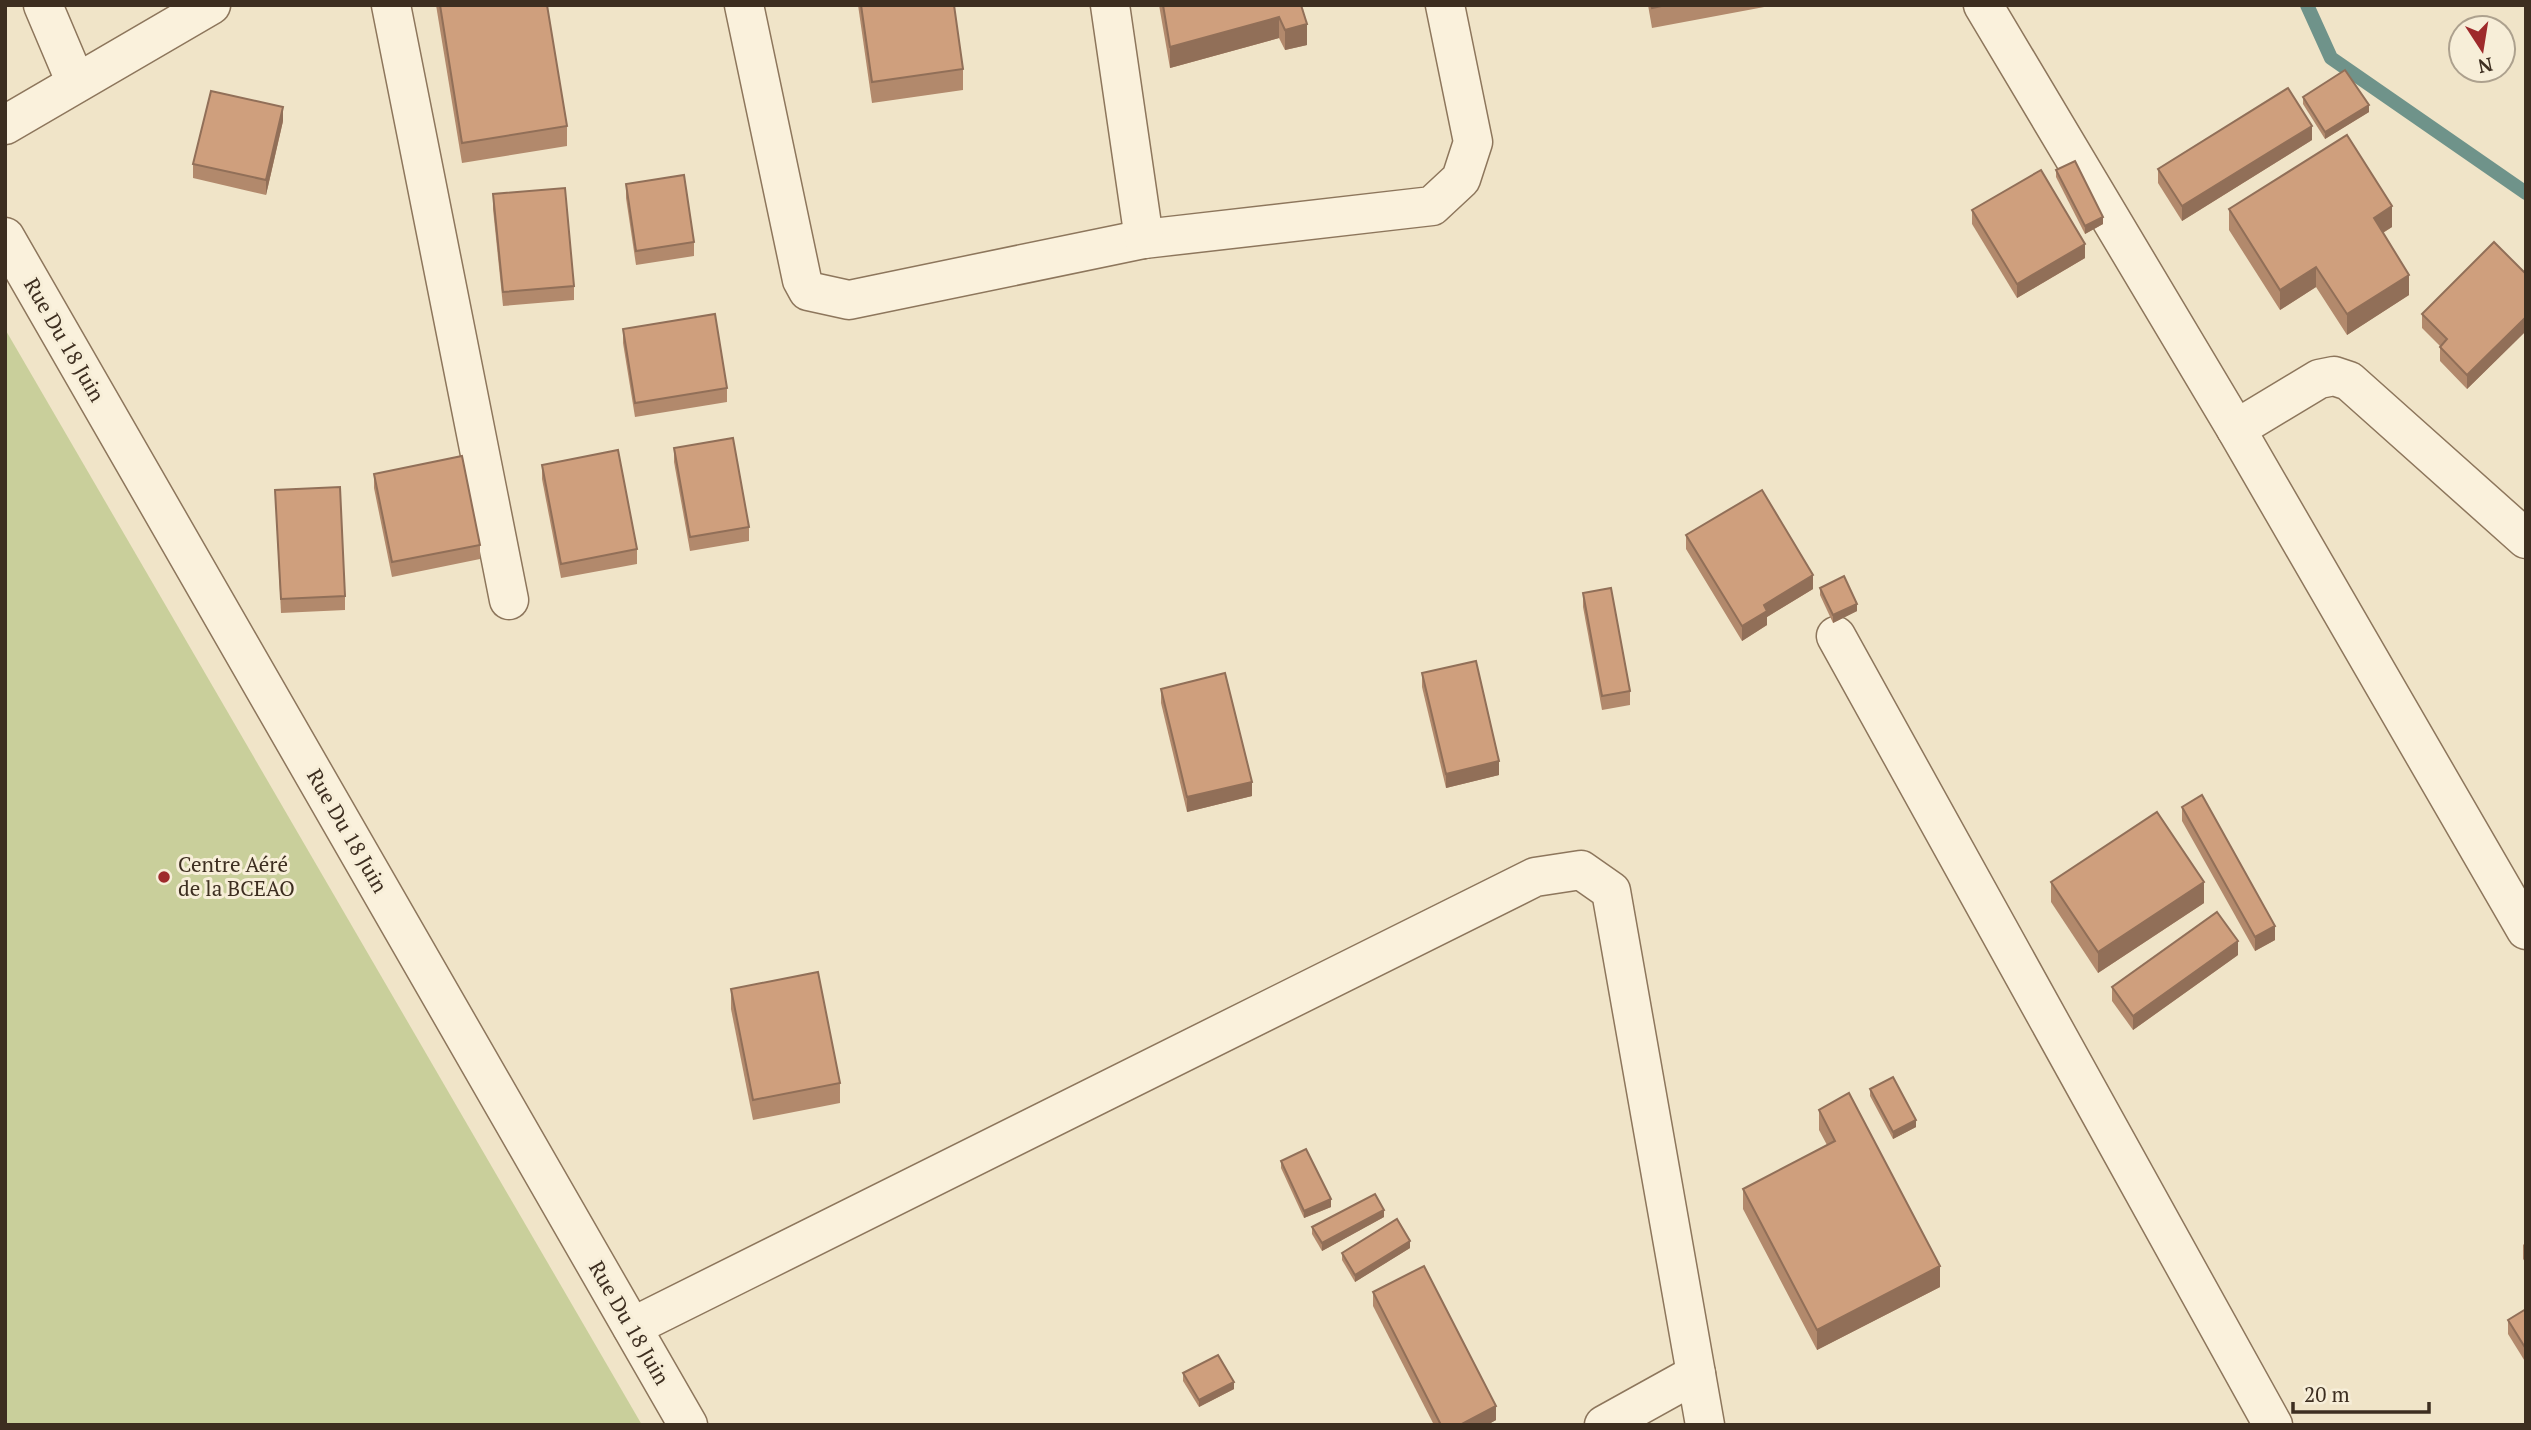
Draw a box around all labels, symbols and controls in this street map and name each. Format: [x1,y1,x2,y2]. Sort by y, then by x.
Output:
north arrow [2447,14,2517,84]
text: N [2475,52,2495,80]
street label: Rue Du 18 Juin [18,272,112,407]
street label: Rue Du 18 Juin [301,763,395,898]
place label: Centre Aéré de la BCEAO [178,850,295,902]
marker: Centre Aéré de la BCEAO [156,869,172,885]
street label: Rue Du 18 Juin [583,1255,677,1390]
scale bar [2293,1370,2430,1414]
text: 20 m [2304,1380,2350,1408]

